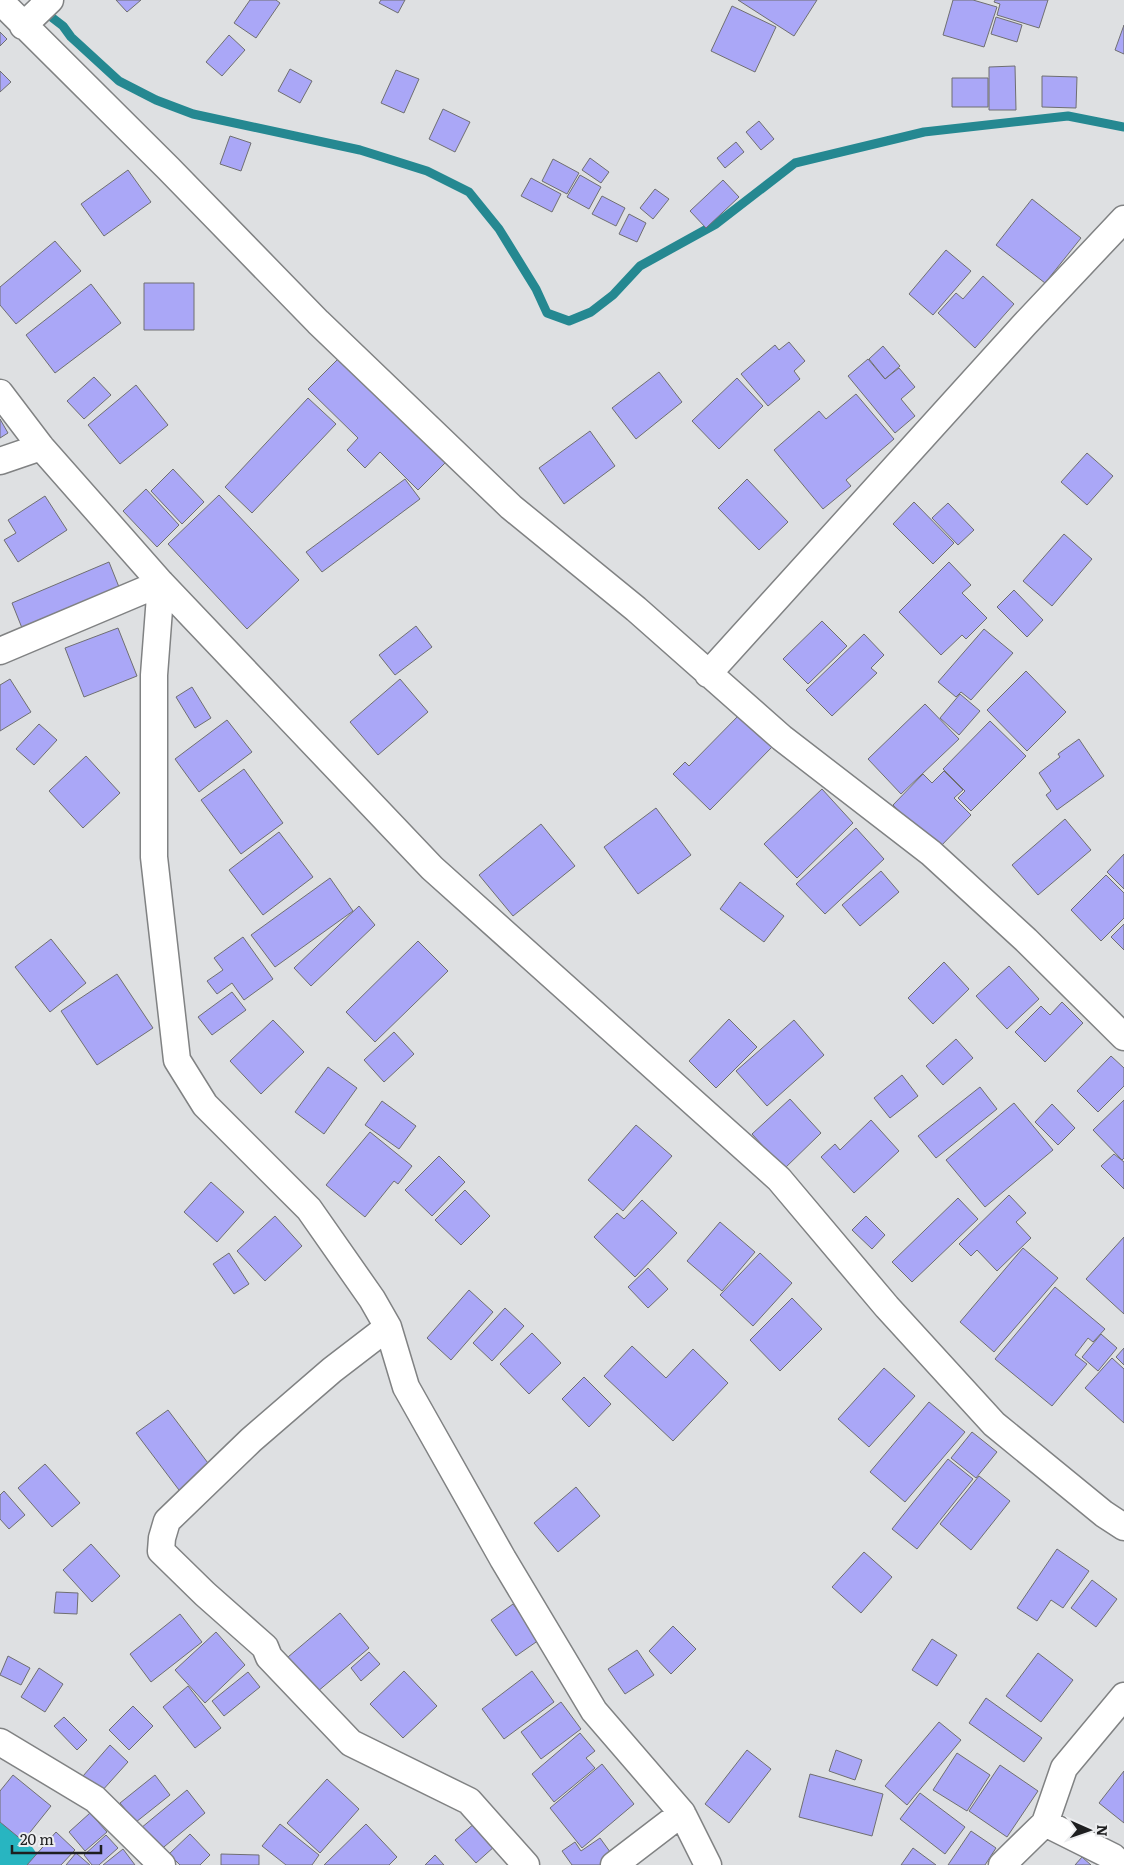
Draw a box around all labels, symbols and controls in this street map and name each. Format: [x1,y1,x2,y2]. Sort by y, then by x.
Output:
north arrow [1064,1805,1114,1855]
scale bar [12,1822,101,1854]
text: N [1093,1824,1113,1837]
text: 20 m [20,1827,54,1850]

